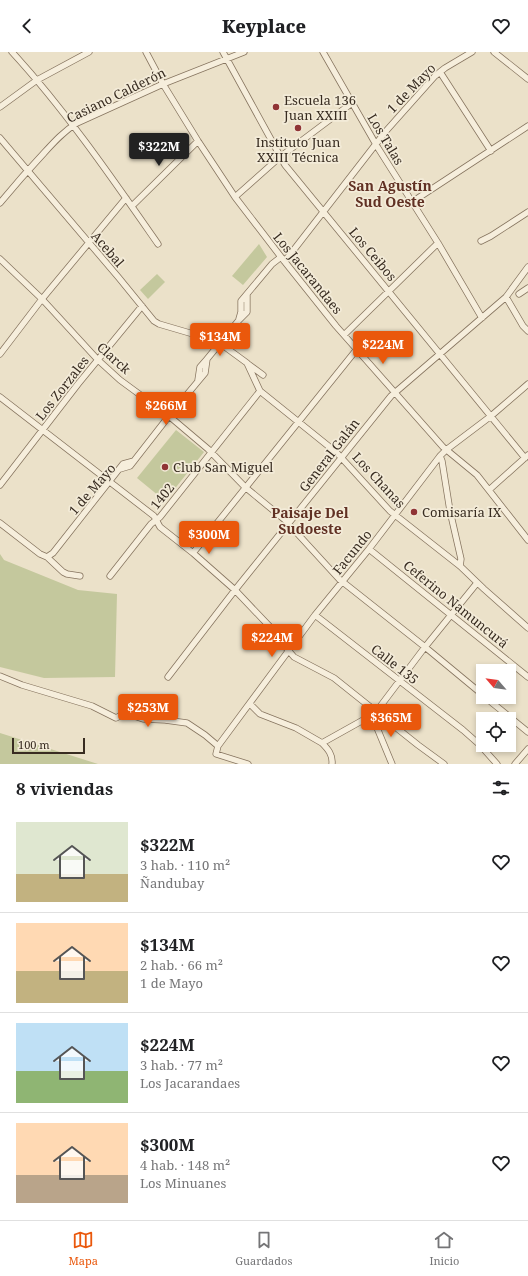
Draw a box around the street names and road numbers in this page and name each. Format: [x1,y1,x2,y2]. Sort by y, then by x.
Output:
street label: 1 de Mayo [383,59,439,117]
street label: Casiano Calderón [63,63,169,127]
street label: Los Talas [364,110,408,168]
street label: Los Ceibos [345,223,401,285]
street label: Acebal [88,227,128,271]
street label: Los Jacarandaes [269,228,347,318]
street label: Clarck [93,338,135,378]
street label: Los Zorzales [31,352,93,424]
street label: General Galán [295,414,364,495]
street label: Los Chanas [349,448,410,512]
street label: 1 de Mayo [65,459,119,519]
street label: 1402 [146,479,178,513]
street label: Facundo [328,526,376,578]
street label: Ceferino Namuncurá [400,556,512,652]
street label: Calle 135 [368,640,422,688]

